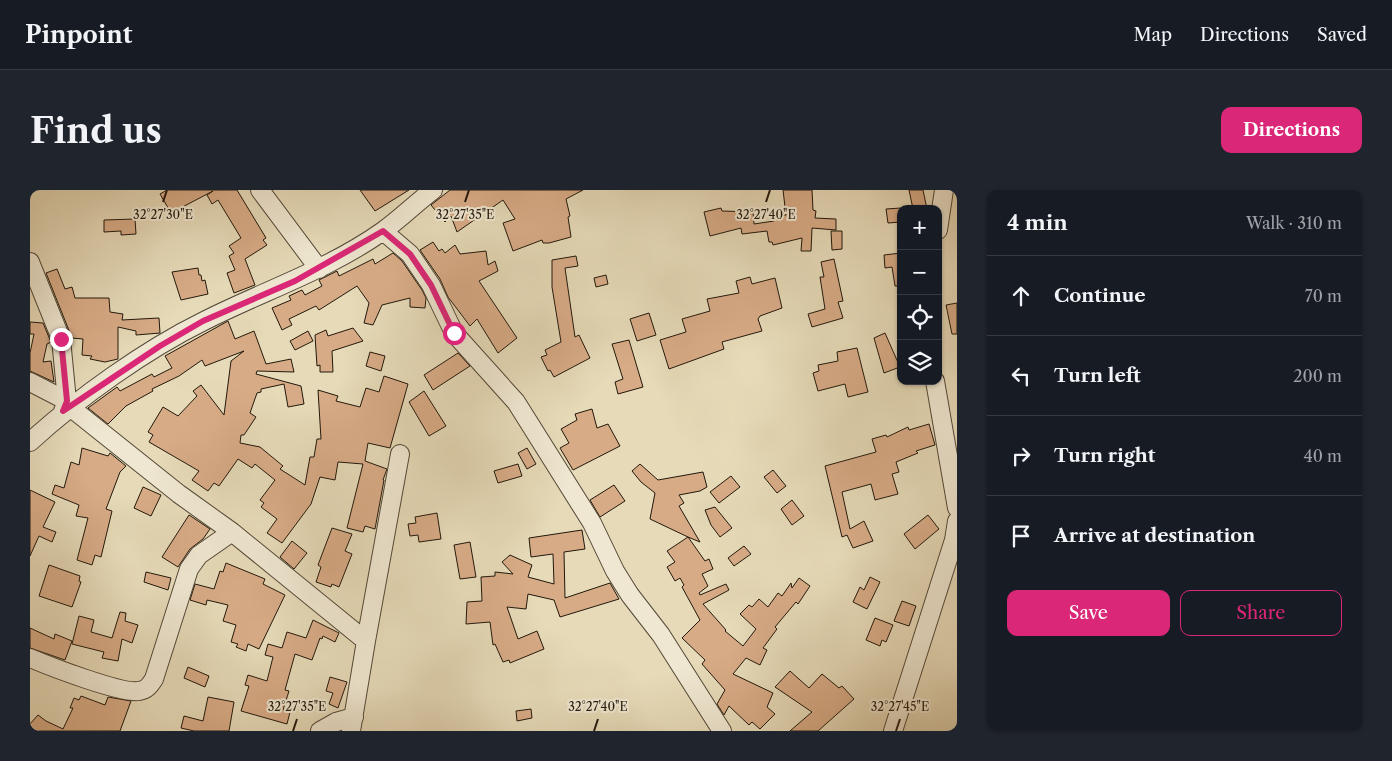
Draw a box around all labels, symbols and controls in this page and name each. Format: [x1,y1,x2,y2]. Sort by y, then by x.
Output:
text: Pinpoint [25,20,132,49]
text: Map [1133,24,1172,46]
text: Directions [1200,24,1289,46]
text: Saved [1317,24,1367,46]
button: Directions [1221,107,1362,153]
text: Find us [30,109,162,152]
map controls [897,205,942,385]
button: + [897,205,942,250]
text: 32°27'30"E [133,207,193,222]
text: 32°27'35"E [436,207,494,222]
text: 32°27'40"E [736,207,796,222]
text: 4 min [1007,210,1068,235]
text: Walk · 310 m [1246,213,1342,233]
button: − [897,250,942,295]
icon: ahead [1007,282,1035,310]
text: Continue [1054,284,1146,307]
text: 70 m [1305,286,1342,306]
button: locate [897,295,942,340]
route start [443,322,466,345]
route end [50,328,73,351]
button: layers [897,340,942,385]
icon: left [1007,362,1035,390]
text: Turn left [1054,364,1141,387]
text: 200 m [1293,366,1342,386]
icon: right [1007,442,1035,470]
text: Turn right [1054,444,1155,467]
text: 40 m [1303,446,1342,466]
icon: arrive [1007,522,1035,550]
text: Arrive at destination [1054,524,1255,547]
button: Save [1007,590,1170,636]
button: Share [1180,590,1342,636]
text: 32°27'35"E [268,699,326,714]
text: 32°27'40"E [568,699,628,714]
text: 32°27'45"E [871,699,929,714]

